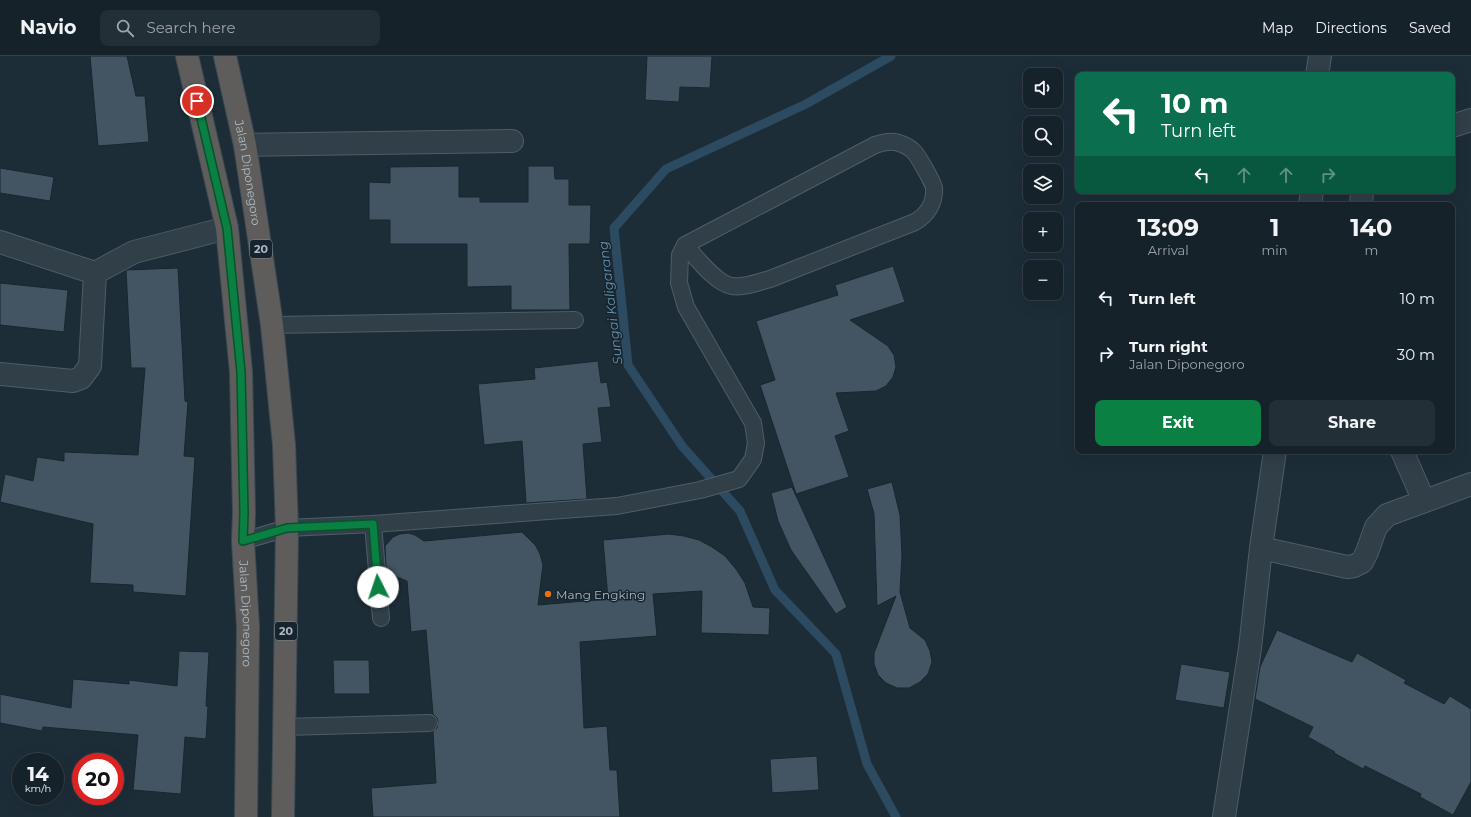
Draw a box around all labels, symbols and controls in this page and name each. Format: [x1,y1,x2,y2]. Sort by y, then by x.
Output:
search box [100,10,380,46]
text: Navio [20,16,76,39]
icon: search [114,17,136,39]
text: Search here [146,18,236,37]
text: Map [1262,19,1293,37]
text: Directions [1315,19,1387,37]
text: Saved [1409,19,1451,37]
map controls [1023,68,1063,300]
button: sound [1023,68,1063,108]
pin [180,84,214,118]
text: 10 m [1161,86,1228,120]
icon: left [1095,88,1147,140]
icon: arrive [186,90,208,112]
button: search [1023,116,1063,156]
street label: Jalan Diponegoro [232,117,264,226]
text: Turn left [1161,120,1236,142]
button: layers [1023,164,1063,204]
icon: left [1191,164,1213,186]
icon: ahead [1233,164,1255,186]
icon: ahead [1275,164,1297,186]
icon: right [1317,164,1339,186]
button: + [1023,212,1063,252]
text: 13:09 [1138,213,1199,242]
text: 1 [1270,213,1279,242]
text: 140 [1350,213,1392,242]
road number: 20 [250,240,272,258]
water label: Sungai Kaligarang [594,240,626,366]
text: Arrival [1148,242,1189,258]
text: min [1262,242,1288,258]
text: m [1364,242,1378,258]
button: − [1023,260,1063,300]
icon: left [1095,287,1117,309]
text: Turn left [1129,289,1196,308]
text: 10 m [1400,289,1435,308]
text: Turn right [1129,337,1208,356]
icon: right [1095,343,1117,365]
text: 30 m [1397,345,1435,364]
text: Jalan Diponegoro [1129,356,1245,372]
button: Exit [1095,400,1261,446]
button: Share [1269,400,1435,446]
street label: Jalan Diponegoro [237,559,256,667]
position arrow [357,566,399,608]
place label: Mang Engking [556,587,645,602]
marker: Mang Engking [543,589,553,599]
road number: 20 [275,622,297,640]
speed limit sign: 20 [72,753,124,805]
text: 14 [27,762,49,786]
text: km/h [25,782,51,795]

